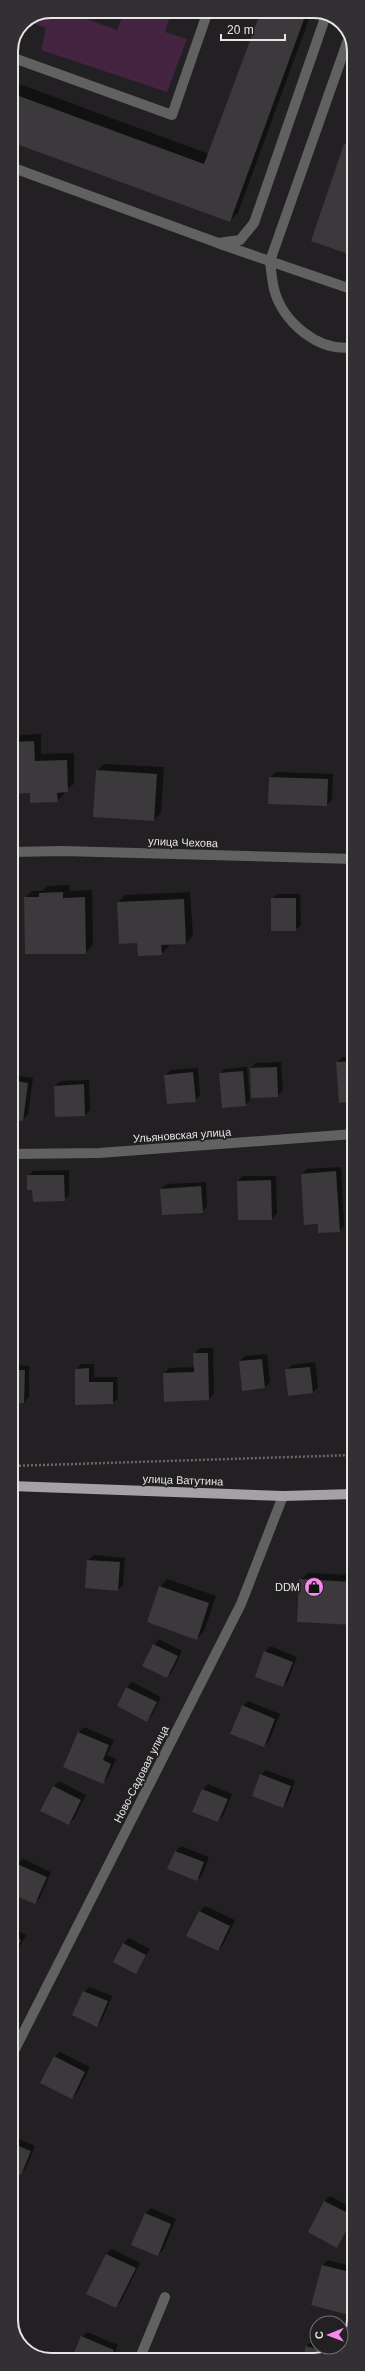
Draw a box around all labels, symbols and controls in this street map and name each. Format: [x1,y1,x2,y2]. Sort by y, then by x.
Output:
scale bar [221,16,285,42]
text: 20 m [227,23,254,37]
street label: улица Чехова [148,835,219,849]
street label: Ульяновская улица [133,1126,232,1144]
street label: улица Ватутина [143,1473,224,1487]
shop icon: DDM [303,1576,325,1598]
place label: DDM [275,1581,300,1593]
street label: Ново-Садовая улица [111,1723,171,1825]
north arrow [309,2315,349,2355]
text: С [313,2331,325,2339]

